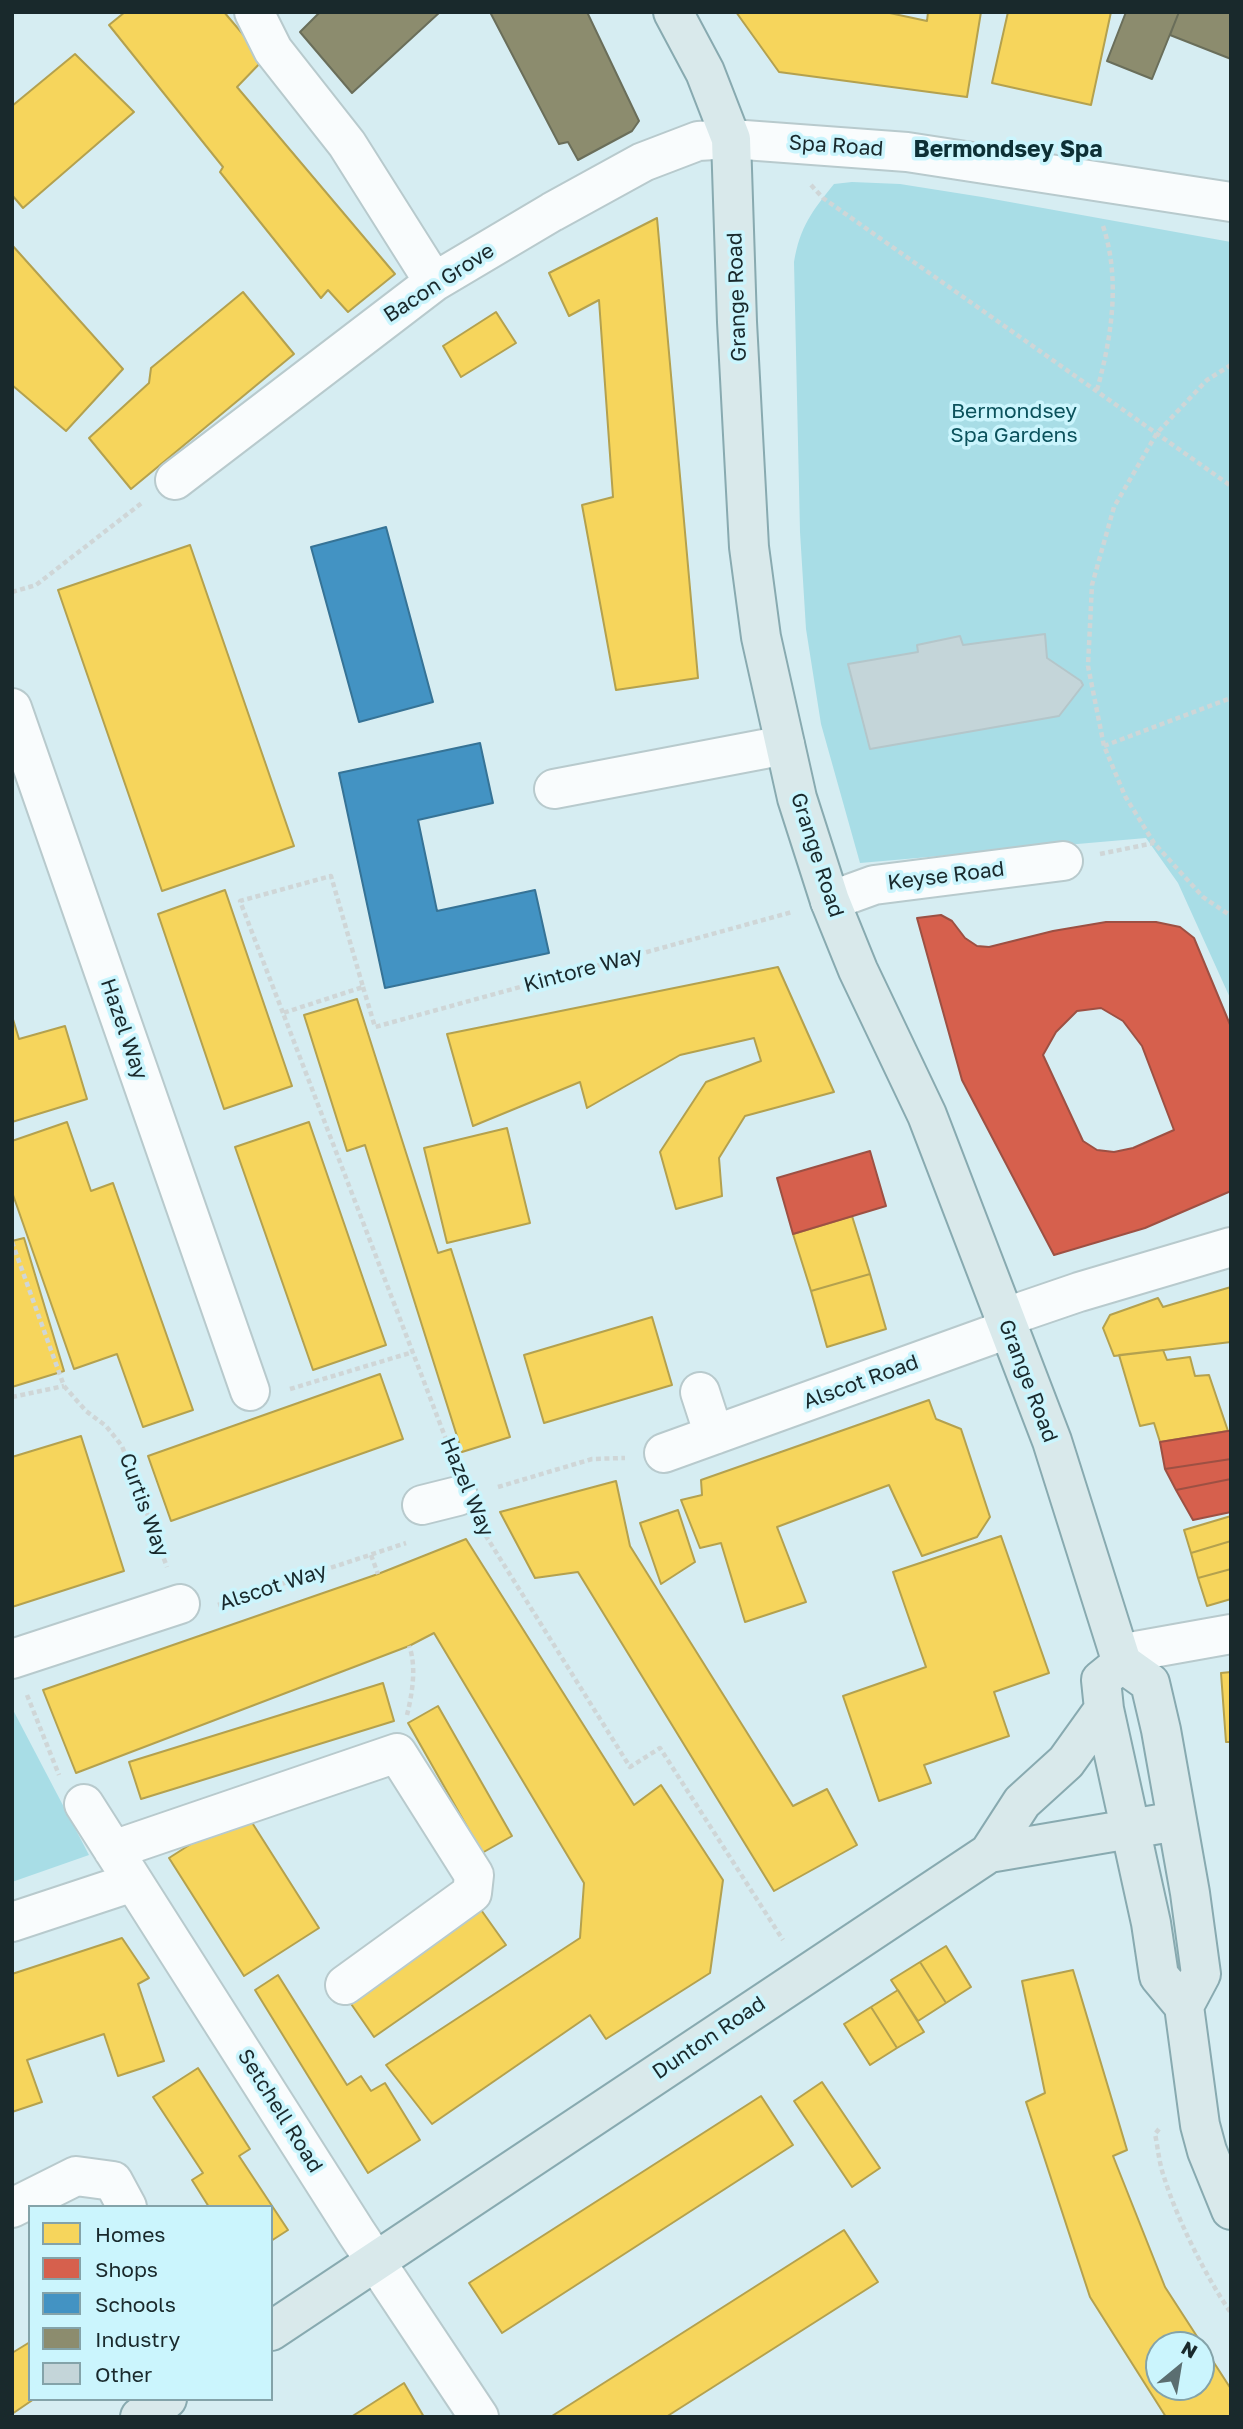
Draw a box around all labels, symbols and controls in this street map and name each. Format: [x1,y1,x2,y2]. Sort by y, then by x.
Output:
street label: Spa Road [788,130,884,162]
district label: Bermondsey Spa [913,136,1103,164]
street label: Grange Road [722,232,752,362]
street label: Bacon Grove [379,238,499,328]
park label: Bermondsey Spa Gardens [950,398,1078,448]
street label: Grange Road [785,790,849,920]
street label: Keyse Road [886,856,1006,896]
street label: Kintore Way [521,942,645,998]
street label: Hazel Way [95,975,153,1083]
street label: Grange Road [993,1316,1063,1446]
street label: Alscot Road [800,1350,922,1414]
street label: Hazel Way [435,1434,499,1540]
street label: Curtis Way [114,1450,174,1560]
street label: Alscot Way [216,1558,330,1616]
street label: Dunton Road [648,1991,770,2085]
street label: Setchell Road [232,2045,328,2177]
legend [28,2205,273,2401]
text: Homes [95,2221,165,2247]
text: Shops [95,2256,158,2282]
text: Schools [95,2291,176,2317]
text: Industry [95,2326,180,2352]
north arrow [1145,2331,1215,2401]
text: N [1178,2336,1202,2363]
text: Other [95,2361,152,2387]

